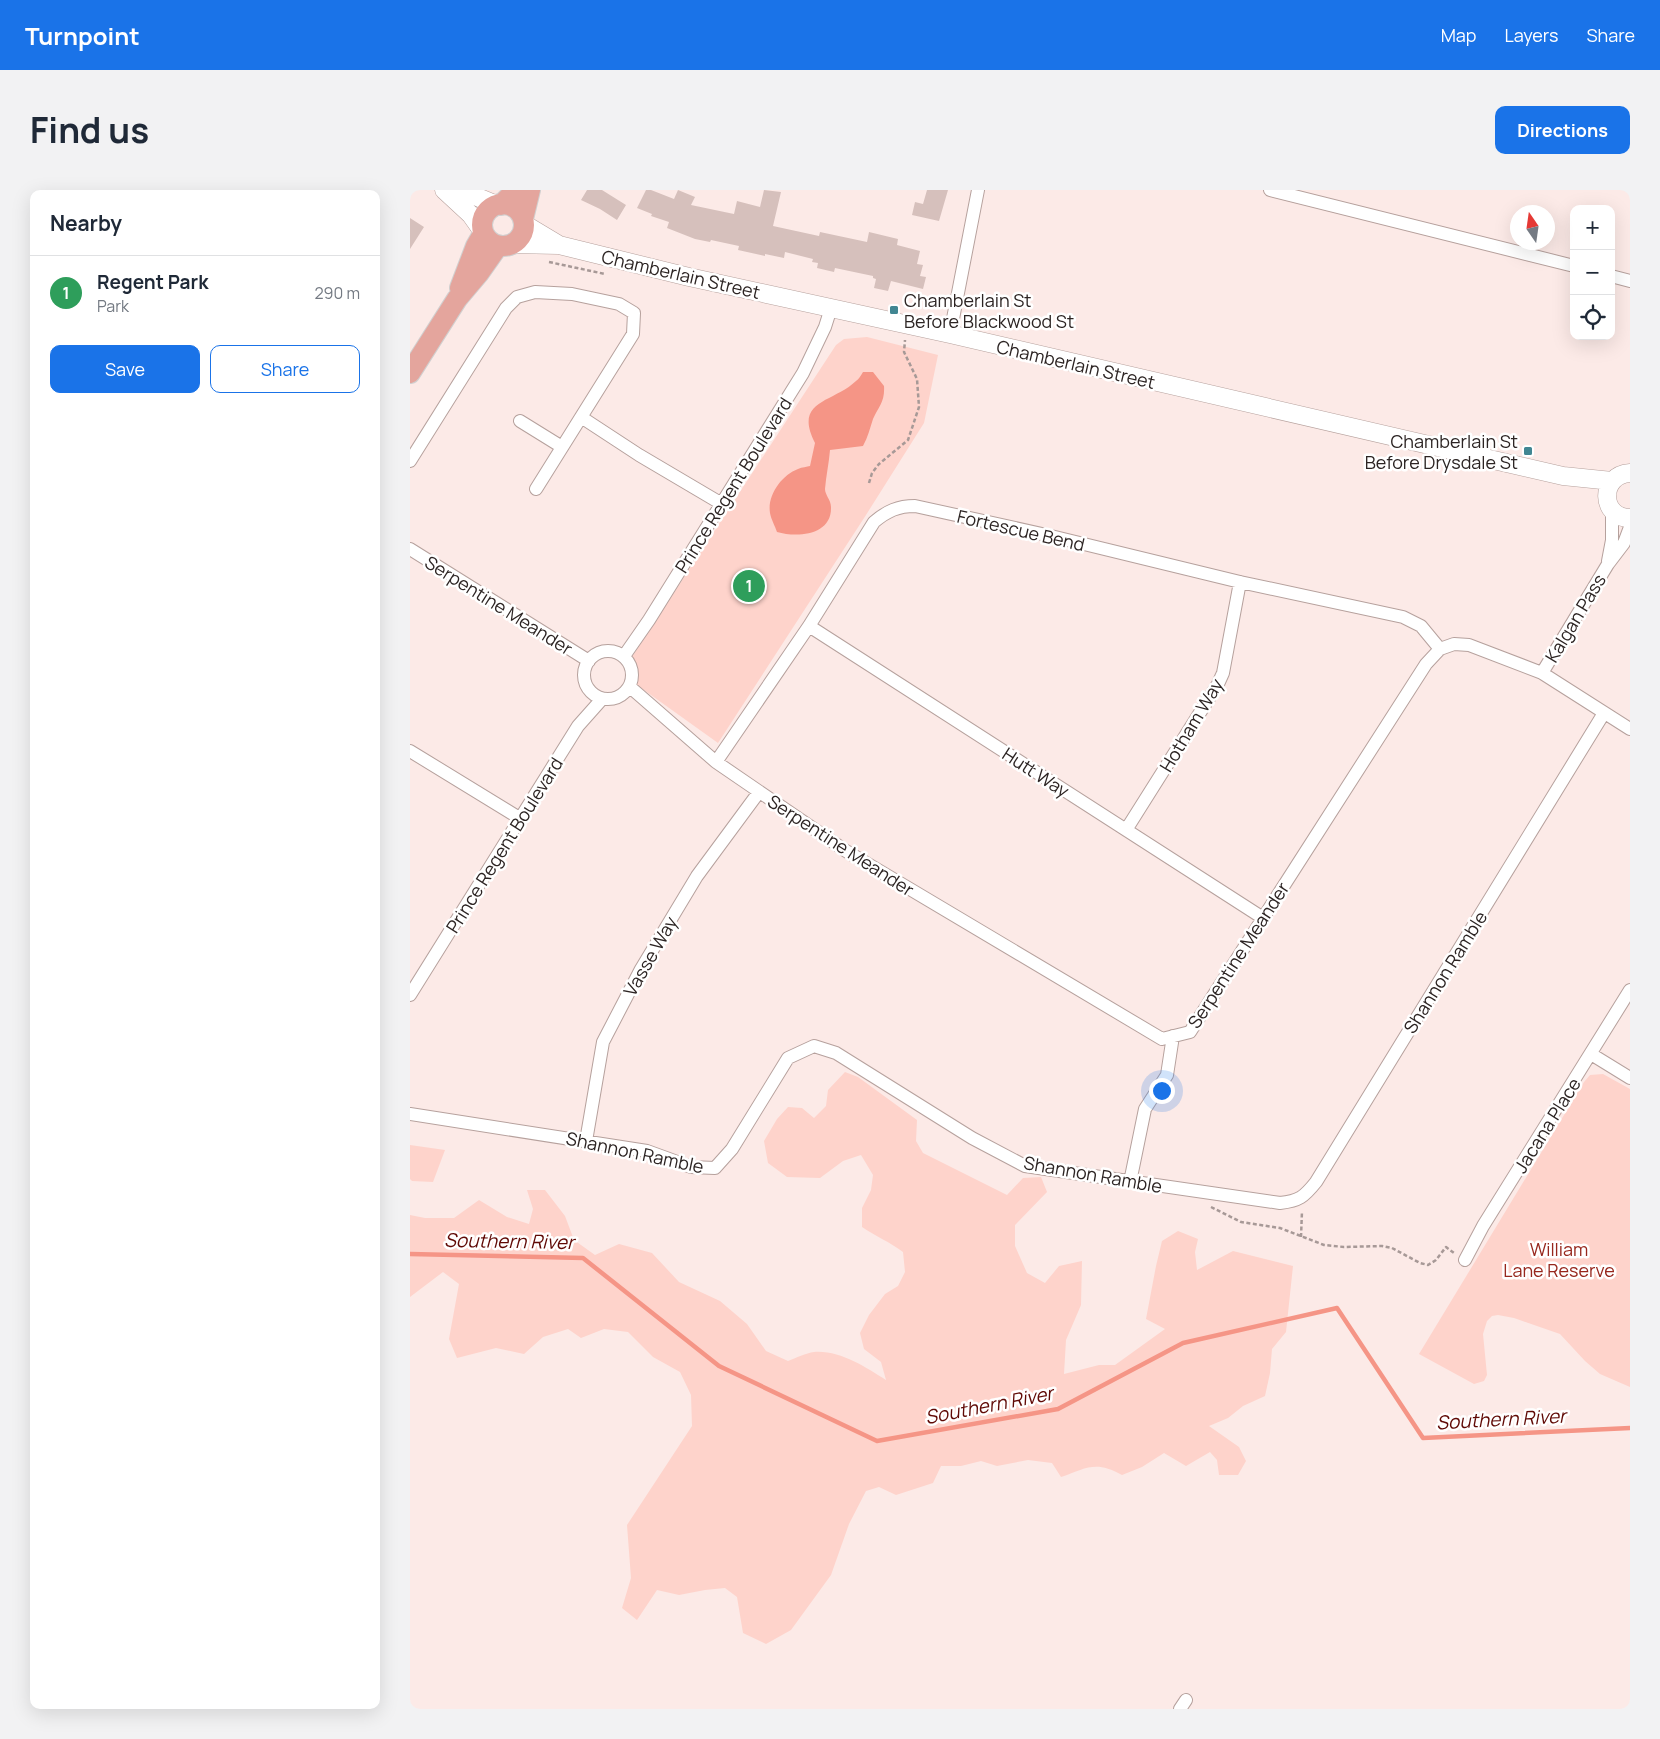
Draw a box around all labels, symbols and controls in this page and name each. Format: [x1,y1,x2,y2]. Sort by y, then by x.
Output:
text: Turnpoint [25,19,140,52]
text: Map [1441,23,1476,47]
text: Layers [1504,23,1558,47]
text: Share [1586,23,1635,47]
text: Find us [30,106,149,154]
button: Directions [1495,106,1630,154]
north arrow [1510,205,1555,250]
map controls [1570,205,1615,340]
button: + [1570,205,1615,250]
text: Nearby [50,209,122,237]
street label: Chamberlain Street [599,244,763,304]
button: − [1570,250,1615,295]
text: Regent Park [97,269,208,295]
text: 1 [62,282,70,304]
text: 290 m [314,282,360,304]
place label: Chamberlain St Before Blackwood St [904,288,1074,333]
text: Park [97,295,129,317]
button: locate [1570,295,1615,340]
marker: Chamberlain St Before Blackwood St [888,304,900,316]
street label: Chamberlain Street [994,334,1158,394]
button: Save [50,345,200,393]
button: Share [210,345,360,393]
street label: Prince Regent Boulevard [669,393,797,577]
place label: Chamberlain St Before Drysdale St [1365,429,1518,474]
marker: Chamberlain St Before Drysdale St [1522,445,1534,457]
street label: Fortescue Bend [955,504,1087,556]
street label: Serpentine Meander [421,550,578,660]
pin: 1 [733,567,765,605]
street label: Kalgan Pass [1539,569,1611,667]
street label: Hotham Way [1154,674,1229,776]
street label: Hutt Way [998,742,1074,803]
street label: Prince Regent Boulevard [440,753,568,937]
street label: Serpentine Meander [763,789,919,902]
street label: Serpentine Meander [1182,877,1295,1033]
street label: Shannon Ramble [1398,906,1492,1038]
street label: Vasse Way [618,911,683,1000]
street label: Jacana Place [1508,1073,1586,1177]
your location [1149,1078,1175,1104]
street label: Shannon Ramble [564,1126,706,1178]
street label: Shannon Ramble [1022,1150,1164,1198]
water label: Southern River [444,1227,576,1255]
park label: William Lane Reserve [1503,1237,1615,1282]
water label: Southern River [923,1379,1057,1430]
water label: Southern River [1435,1403,1569,1435]

